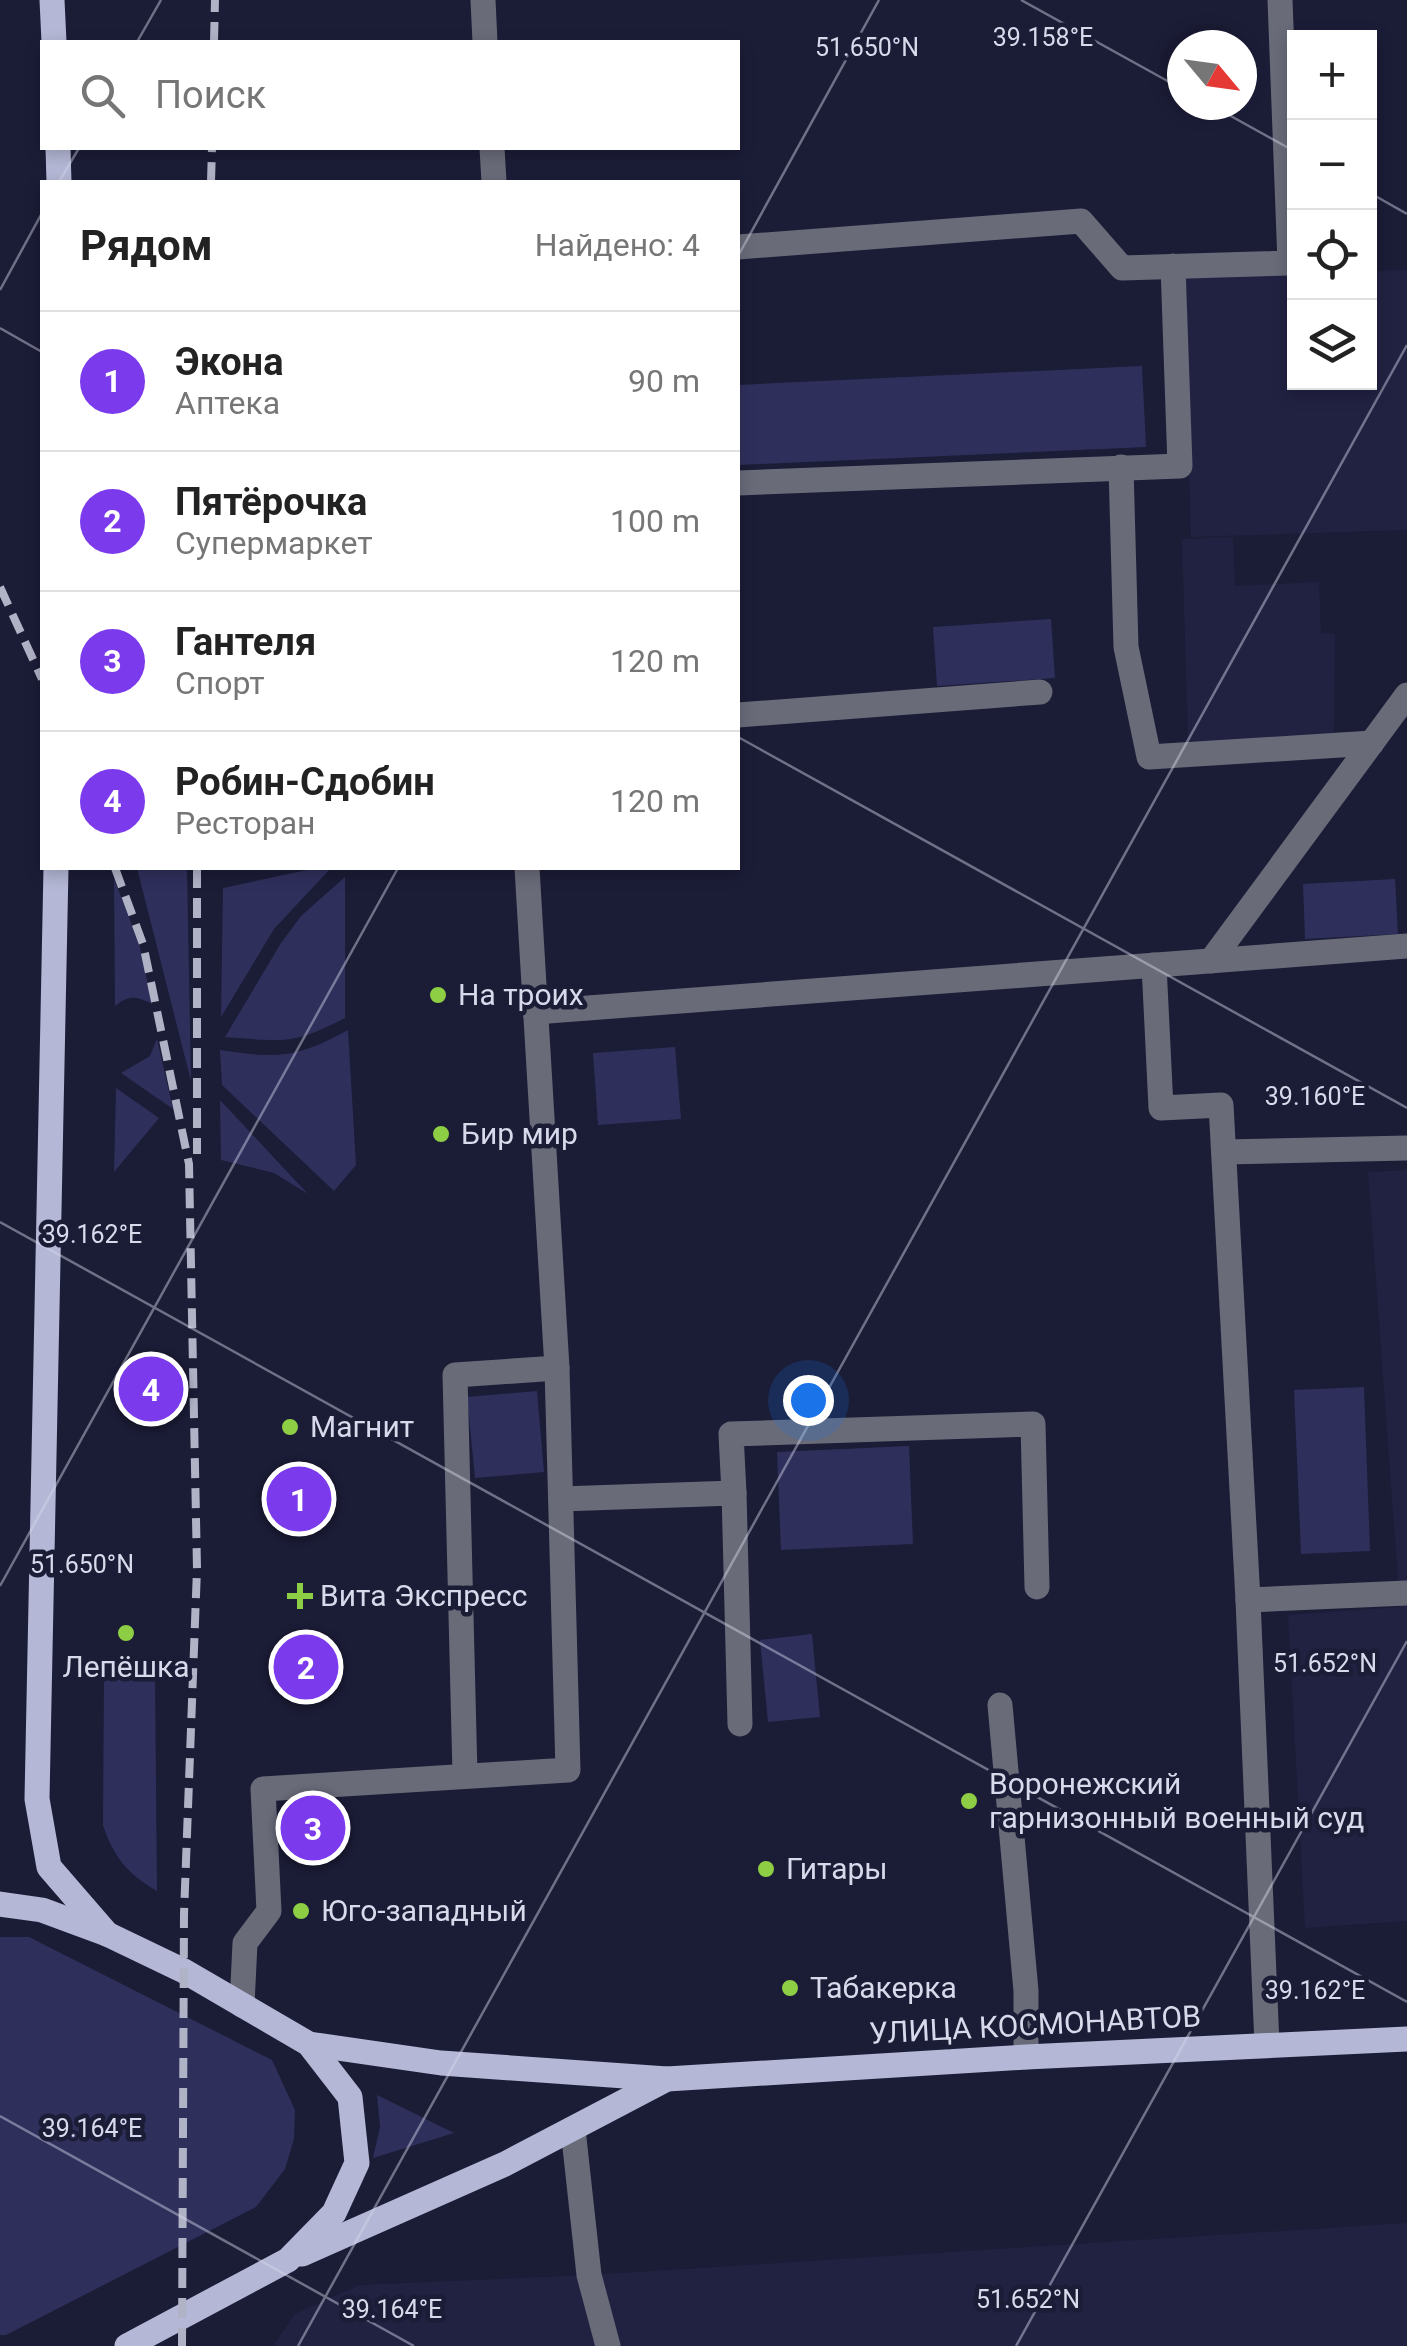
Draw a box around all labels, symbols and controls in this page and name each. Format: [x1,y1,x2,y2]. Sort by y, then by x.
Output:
text: 39.158°E [993,23,1093,52]
north arrow [1167,30,1257,120]
map controls [1287,30,1377,390]
button: + [1287,30,1377,120]
text: 51.650°N [815,33,919,62]
search box [40,40,740,150]
icon: search [75,68,130,123]
text: Поиск [155,73,266,117]
button: − [1287,120,1377,210]
button: locate [1287,210,1377,300]
text: Рядом [80,221,213,270]
text: Найдено: 4 [535,226,700,264]
button: layers [1287,300,1377,390]
text: Экона [175,340,283,384]
text: 1 [103,362,122,400]
text: 90 m [628,362,700,400]
text: Аптека [175,384,280,422]
text: Пятёрочка [175,480,367,524]
text: 2 [103,502,122,540]
text: 100 m [610,502,700,540]
text: Супермаркет [175,524,373,562]
text: Гантеля [175,620,316,664]
text: 3 [103,642,122,680]
text: 120 m [610,642,700,680]
text: Спорт [175,664,265,702]
text: Робин-Сдобин [175,760,435,804]
text: 4 [103,782,122,820]
text: 120 m [610,782,700,820]
text: Ресторан [175,804,316,842]
place label: На троих [458,977,584,1012]
marker: На троих [427,984,449,1006]
text: 39.160°E [1265,1082,1365,1111]
place label: Бир мир [461,1116,578,1151]
marker: Бир мир [430,1123,452,1145]
text: 39.162°E [42,1220,142,1249]
pin: 4 [118,1352,184,1426]
your location [783,1375,834,1426]
place label: Магнит [310,1409,414,1444]
marker: Магнит [279,1416,301,1438]
pin: 1 [266,1462,332,1536]
text: 51.650°N [30,1550,134,1579]
place label: Вита Экспресс [320,1578,527,1613]
marker: Вита Экспресс [289,1585,311,1607]
marker: Лепёшка [115,1622,137,1644]
pin: 2 [274,1630,338,1704]
place label: Лепёшка [62,1649,190,1684]
text: 51.652°N [1273,1649,1377,1678]
place label: Воронежский гарнизонный военный суд [989,1766,1364,1835]
pin: 3 [280,1790,346,1866]
marker: Воронежский гарнизонный военный суд [958,1790,980,1812]
place label: Гитары [786,1851,888,1886]
marker: Гитары [755,1858,777,1880]
place label: Юго-западный [321,1893,527,1928]
marker: Юго-западный [290,1900,312,1922]
place label: Табакерка [810,1970,957,2005]
text: 39.162°E [1265,1976,1365,2005]
marker: Табакерка [779,1977,801,1999]
street label: УЛИЦА КОСМОНАВТОВ [868,1998,1202,2051]
text: 39.164°E [42,2114,142,2143]
text: 51.652°N [976,2285,1080,2314]
text: 39.164°E [342,2295,442,2324]

